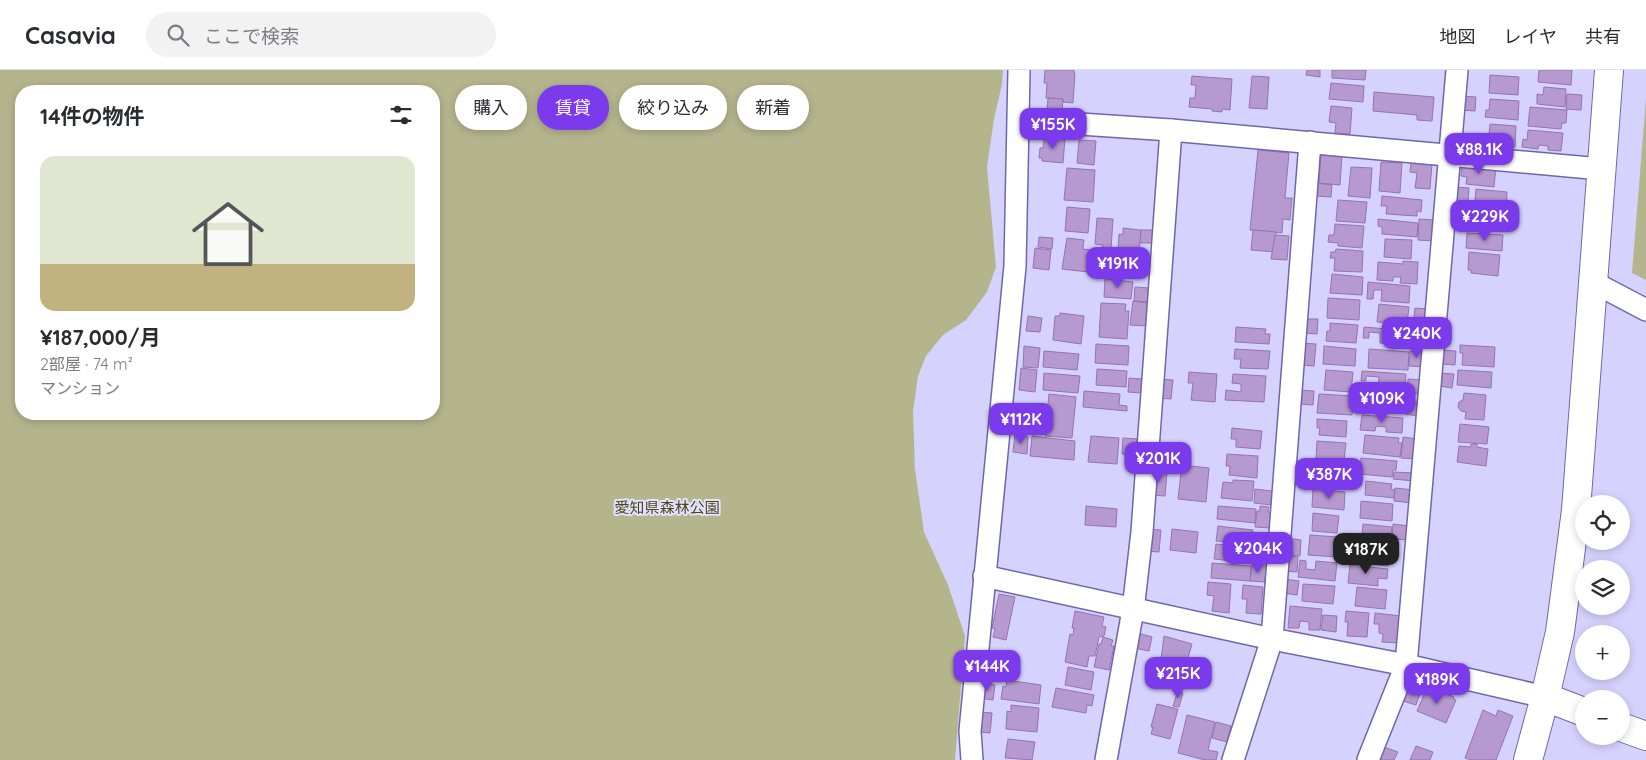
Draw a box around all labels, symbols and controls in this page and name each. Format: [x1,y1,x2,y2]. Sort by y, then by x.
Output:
search box [146,12,496,57]
text: Casavia [25,20,116,50]
icon: search [164,21,192,49]
text: ここで検索 [204,24,299,48]
text: 地図 [1440,25,1476,48]
text: レイヤ [1504,25,1557,48]
text: 共有 [1585,25,1621,48]
chip: 購入 [455,85,527,130]
chip: 賃貸 [537,85,609,130]
chip: 絞り込み [619,85,727,130]
chip: 新着 [737,85,809,130]
icon: filters [387,101,415,129]
text: 14件の物件 [40,103,145,129]
pin: ¥155K [1018,108,1088,150]
text: ¥155K [1031,114,1075,134]
pin: ¥88.1K [1438,132,1520,175]
text: ¥88.1K [1456,139,1502,159]
icon: home [183,189,273,279]
pin: ¥229K [1450,200,1520,242]
text: ¥229K [1461,206,1509,226]
pin: ¥191K [1083,246,1153,289]
text: ¥191K [1097,253,1139,273]
pin: ¥240K [1382,316,1452,359]
text: ¥240K [1393,323,1441,343]
text: ¥187,000/月 [40,324,160,350]
text: 2部屋 · 74 m² [40,354,133,374]
text: マンション [40,378,120,398]
pin: ¥109K [1347,382,1417,424]
text: ¥109K [1359,388,1405,408]
pin: ¥112K [986,402,1056,445]
text: ¥112K [1000,409,1042,429]
pin: ¥201K [1123,442,1193,484]
text: ¥201K [1135,448,1181,468]
pin: ¥387K [1294,458,1364,500]
text: ¥387K [1306,464,1352,484]
map controls [1575,495,1630,745]
button: locate [1575,495,1630,550]
park label: 愛知県森林公園 [614,498,720,517]
pin: ¥204K [1223,532,1293,574]
pin: ¥187K [1331,532,1401,575]
text: ¥204K [1234,538,1282,558]
text: ¥187K [1344,539,1388,559]
button: layers [1575,560,1630,615]
button: + [1575,625,1630,680]
pin: ¥144K [952,650,1022,692]
text: ¥144K [964,656,1010,676]
pin: ¥215K [1143,656,1213,699]
pin: ¥189K [1402,662,1472,705]
text: ¥215K [1156,663,1200,683]
text: ¥189K [1415,669,1459,689]
button: − [1575,690,1630,745]

